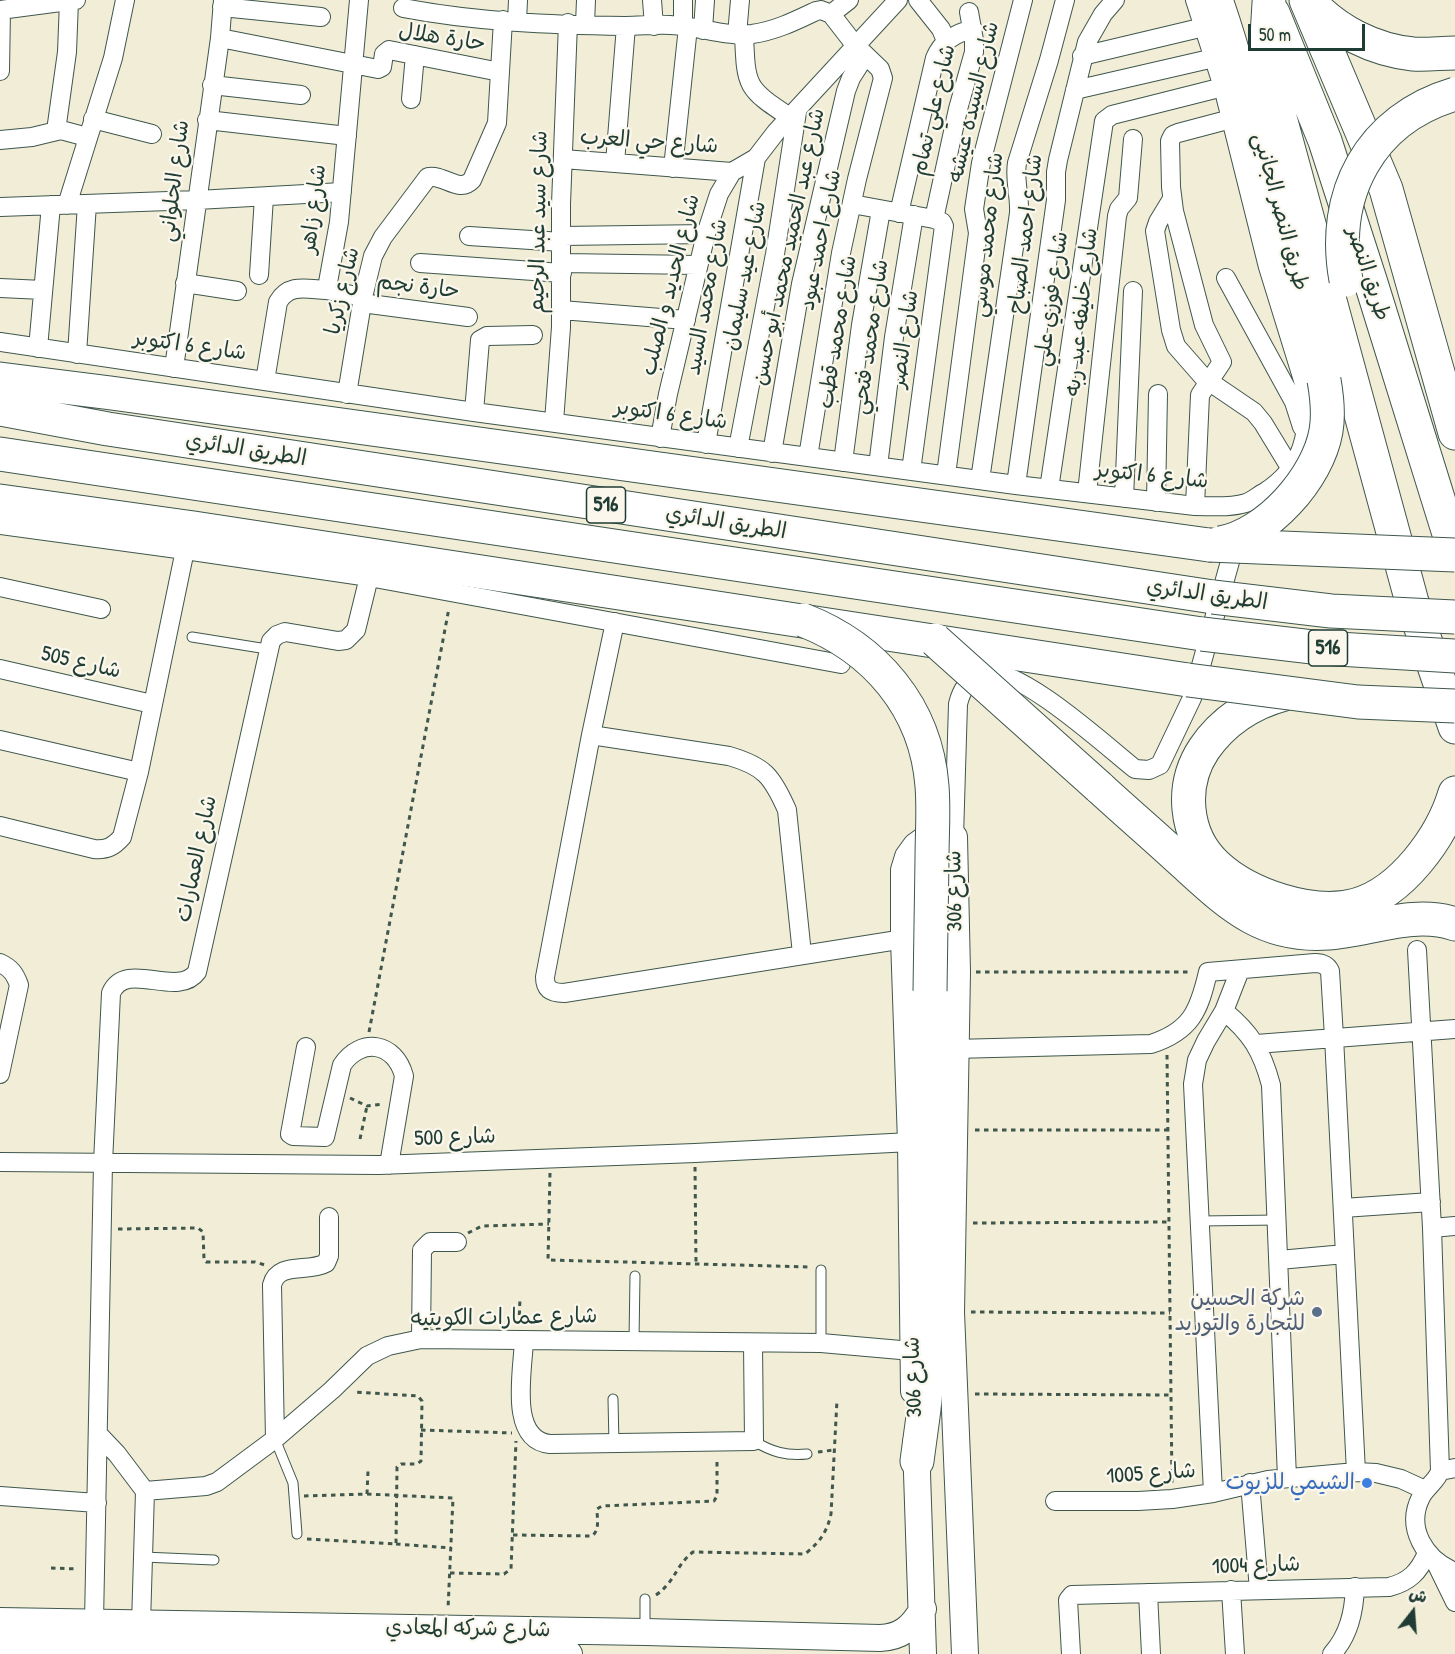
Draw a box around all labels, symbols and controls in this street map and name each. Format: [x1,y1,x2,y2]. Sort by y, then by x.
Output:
scale bar [1251,12,1368,50]
street label: حارة هلال [397,18,487,58]
street label: شارع السيده عيشه [943,19,1005,185]
text: 50 m [1259,22,1291,47]
street label: شارع علي تمام [906,42,962,178]
street label: شارع عبد الحميد محمد أبو حسن [747,106,831,388]
street label: شارع الحلواني [154,119,196,243]
street label: شارع حي العرب [579,124,719,160]
street label: شارع سيد عبد الرحيم [524,130,554,314]
street label: طريق النصر الجانيى [1246,130,1314,294]
street label: شارع محمد موسي [966,151,1010,319]
street label: شارع احمد الصباح [1003,152,1049,316]
street label: شارع زاهر [295,163,333,255]
street label: شارع احمد عبود [794,167,848,313]
street label: شارع الحديد و الصلب [636,191,706,379]
street label: شارع عيد سليمان [718,199,772,353]
street label: شارع محمد السيد [680,217,734,377]
street label: طريق النصر [1340,224,1396,324]
street label: شارع خليفه عبد ربه [1060,227,1104,397]
street label: شارع فوزي علي [1029,230,1075,368]
street label: شارع زكريا [320,245,366,337]
street label: شارع محمد قطب [813,253,863,411]
street label: شارع محمد فتحي [847,258,895,416]
street label: حارة نجم [375,269,461,305]
street label: شارع النصر [885,288,925,390]
street label: شارع 6 اكتوبر [132,325,248,367]
street label: شارع 6 اكتوبر [613,394,729,436]
street label: الطريق الدائري [184,427,308,473]
street label: شارع 6 اكتوبر [1094,457,1210,495]
road number: 516 [586,487,626,523]
street label: الطريق الدائري [664,500,788,546]
street label: الطريق الدائري [1145,573,1269,617]
road number: 516 [1308,630,1348,666]
street label: شارع 505 [39,641,123,685]
street label: شارع العمارات [171,793,223,925]
street label: شارع 306 [941,850,969,932]
street label: شارع 500 [414,1123,496,1153]
place label: شركة الحسين للتجارة والتوريد [1174,1286,1305,1338]
street label: شارع عمارات الكويتيه [410,1303,598,1333]
marker: شركة الحسين للتجارة والتوريد [1310,1305,1324,1319]
street label: شارع 306 [899,1336,929,1418]
street label: شارع 1005 [1105,1458,1197,1490]
place label: الشيمي للزيوت [1226,1470,1355,1496]
marker: الشيمي للزيوت [1360,1476,1374,1490]
street label: شارع 1004 [1211,1551,1301,1581]
north arrow [1383,1582,1443,1642]
text: ش [1407,1582,1430,1608]
street label: شارع شركه المعادي [385,1614,551,1644]

